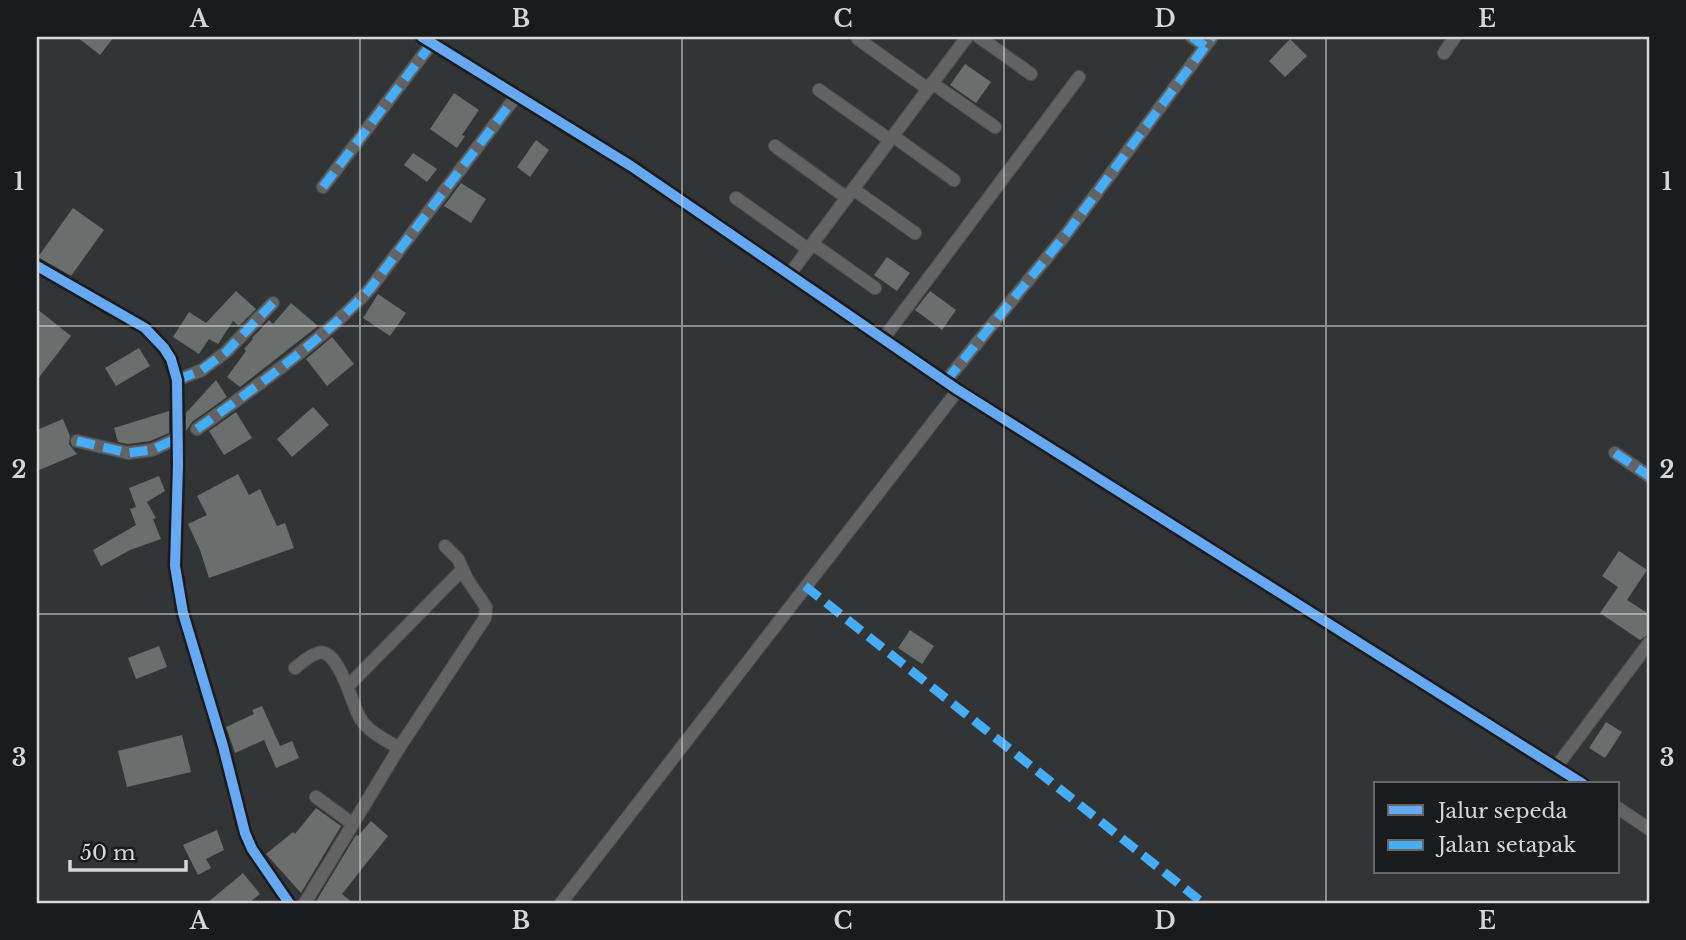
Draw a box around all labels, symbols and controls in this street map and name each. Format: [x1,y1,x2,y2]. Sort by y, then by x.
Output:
text: A [189,5,210,33]
text: B [512,5,530,33]
text: C [834,5,852,33]
text: D [1154,5,1176,33]
text: E [1478,5,1496,33]
text: 1 [14,168,24,196]
text: 1 [1662,168,1672,196]
text: 2 [12,456,26,484]
text: 2 [1660,456,1674,484]
text: 3 [12,744,26,772]
text: 3 [1660,744,1674,772]
legend [1374,782,1620,874]
text: Jalur sepeda [1435,798,1568,824]
scale bar [70,828,186,872]
text: Jalan setapak [1435,832,1576,858]
text: 50 m [80,840,136,866]
text: A [189,907,210,935]
text: B [512,907,530,935]
text: C [834,907,852,935]
text: D [1154,907,1176,935]
text: E [1478,907,1496,935]

